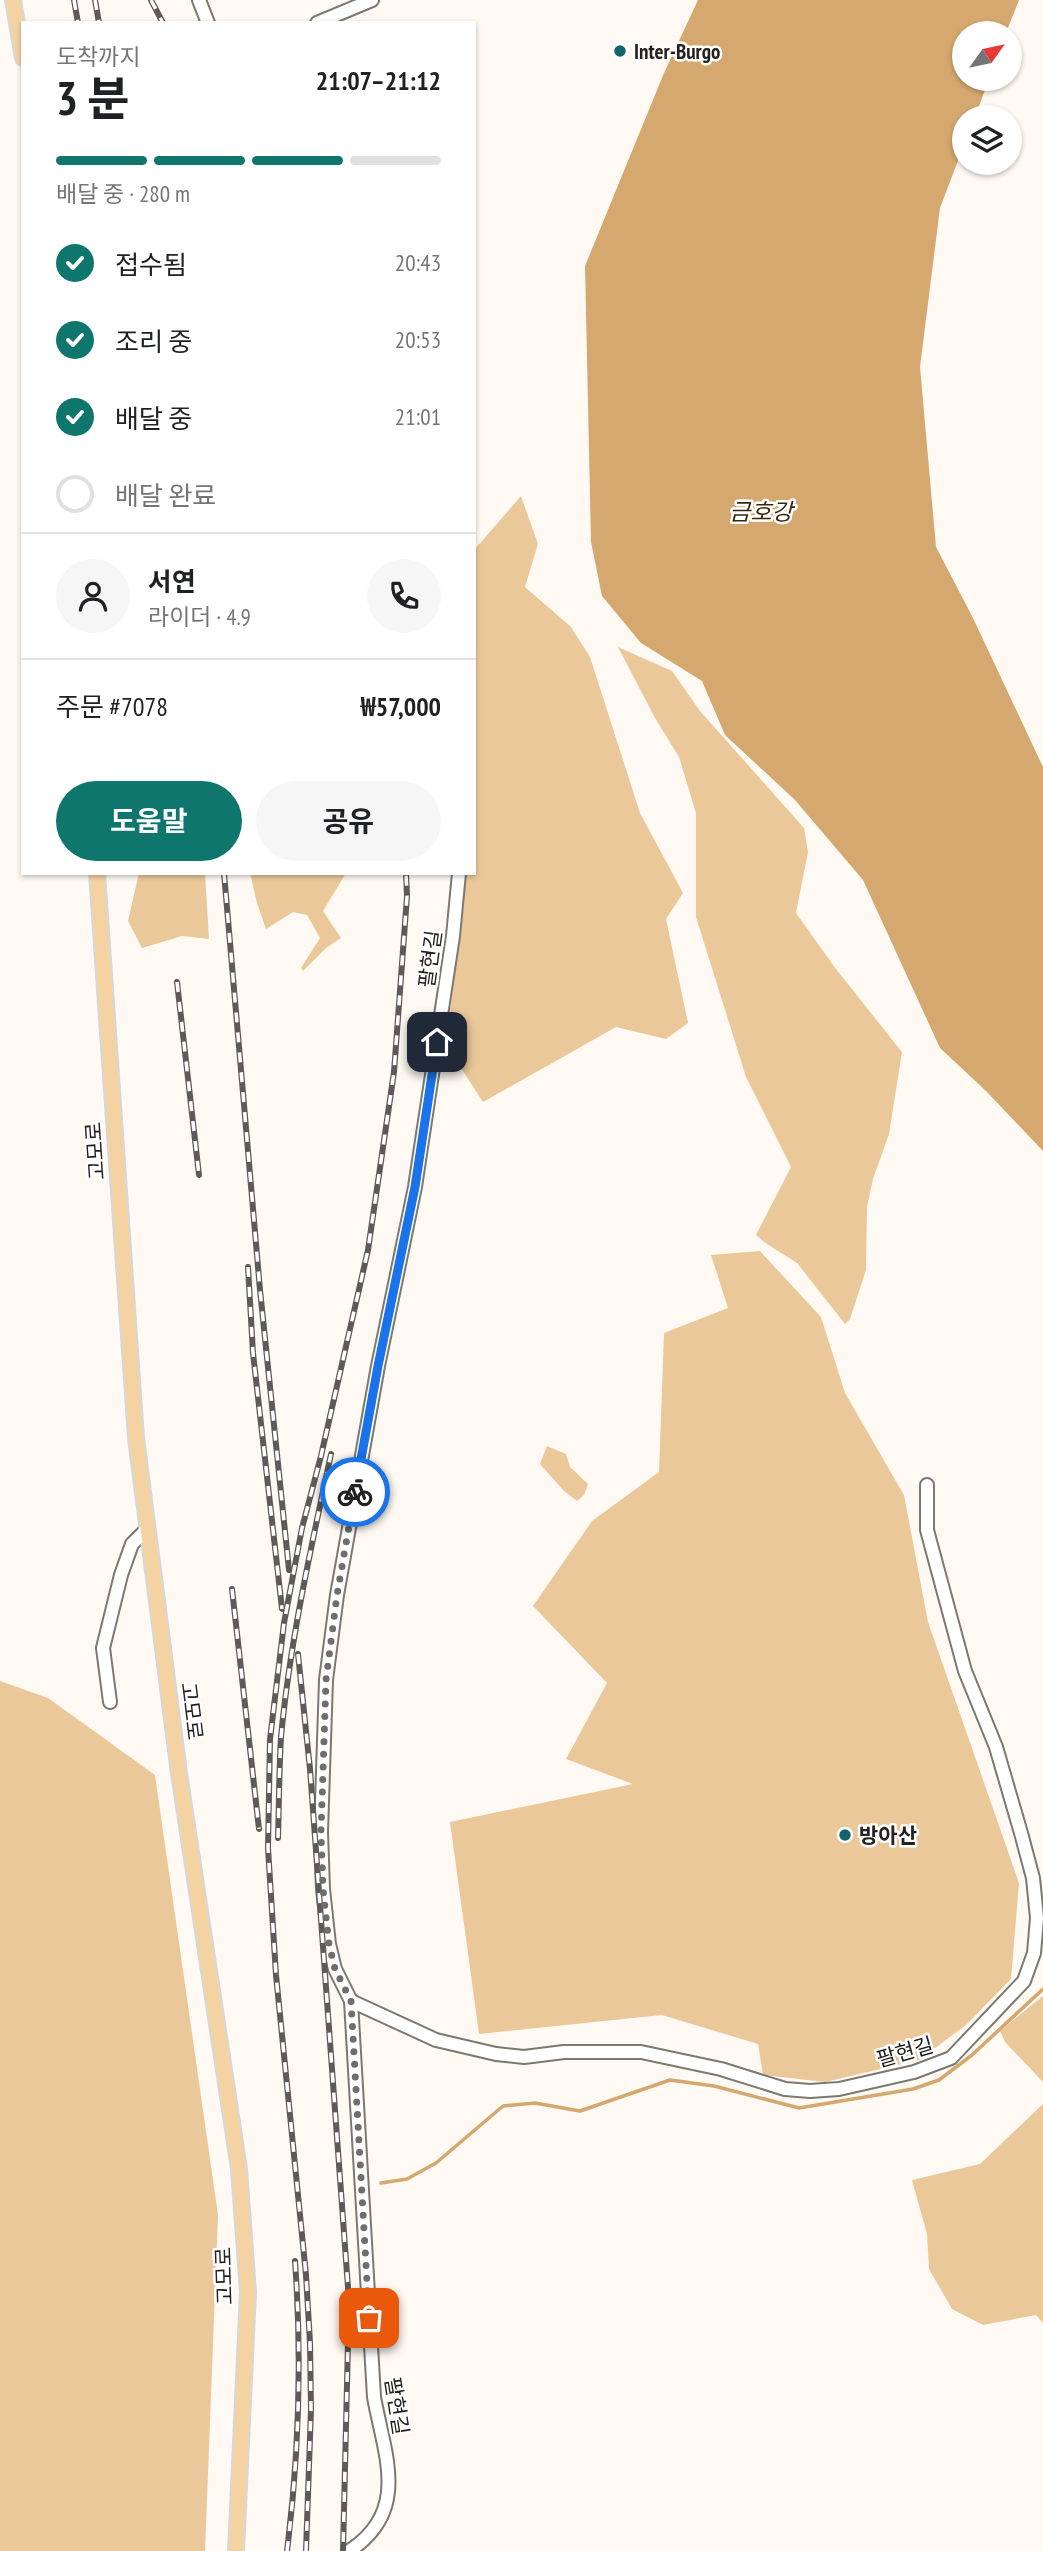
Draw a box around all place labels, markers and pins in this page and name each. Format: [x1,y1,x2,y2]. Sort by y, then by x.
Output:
place label: Inter-Burgo [634,38,720,65]
marker: Inter-Burgo [612,43,628,59]
pin [407,1012,467,1072]
place label: 방아산 [859,1822,917,1849]
marker: 방아산 [837,1827,853,1843]
pin [339,2288,399,2348]

